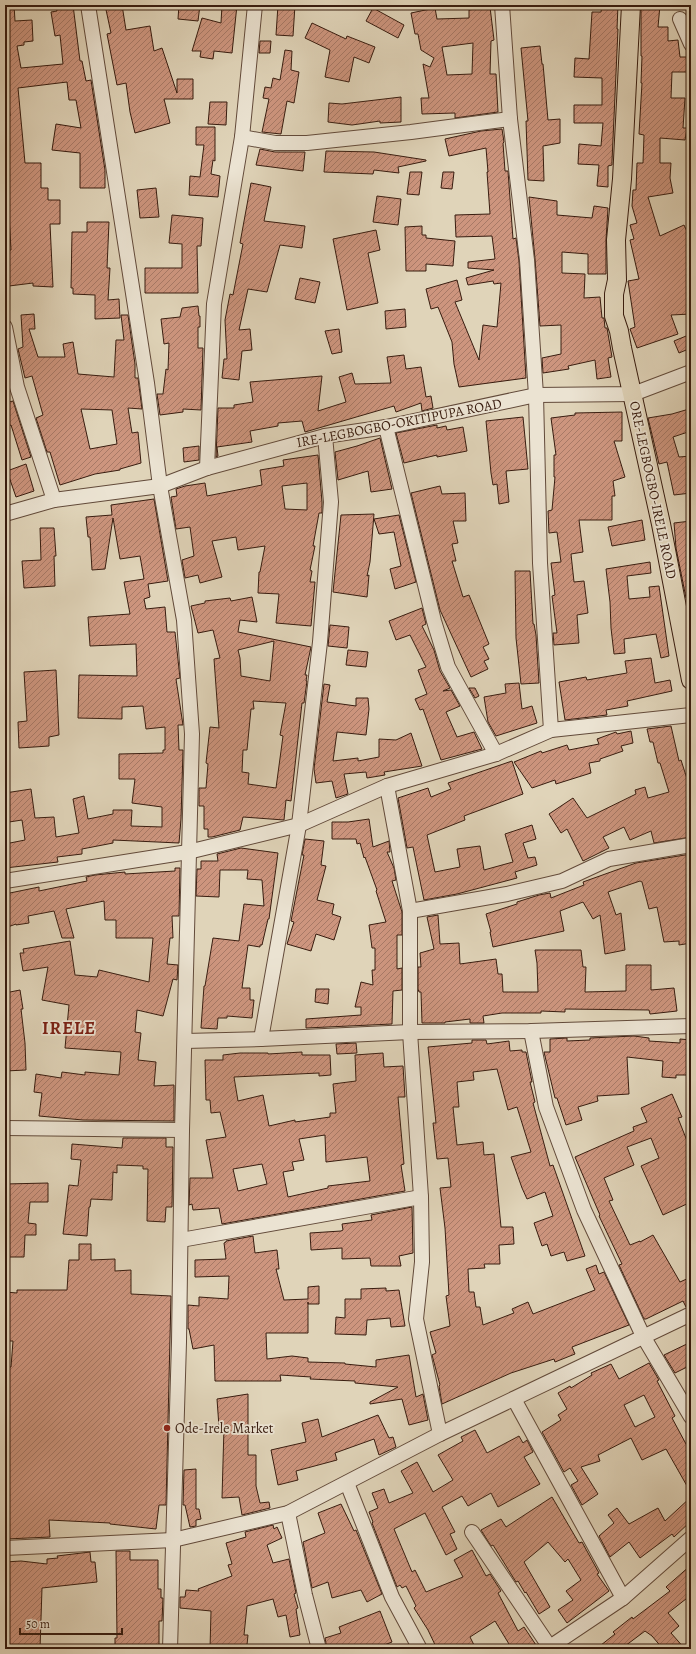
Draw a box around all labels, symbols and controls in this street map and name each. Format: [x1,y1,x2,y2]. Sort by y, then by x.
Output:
street label: IRE-LEGBOGBO-OKITIPUPA ROAD [295,394,503,452]
street label: ORE-LEGBOGBO-IRELE ROAD [625,399,681,581]
district label: IRELE [42,1016,96,1040]
place label: Ode-Irele Market [175,1419,274,1438]
marker: Ode-Irele Market [162,1423,172,1433]
scale bar [20,1610,122,1636]
text: 50 m [26,1616,50,1632]

